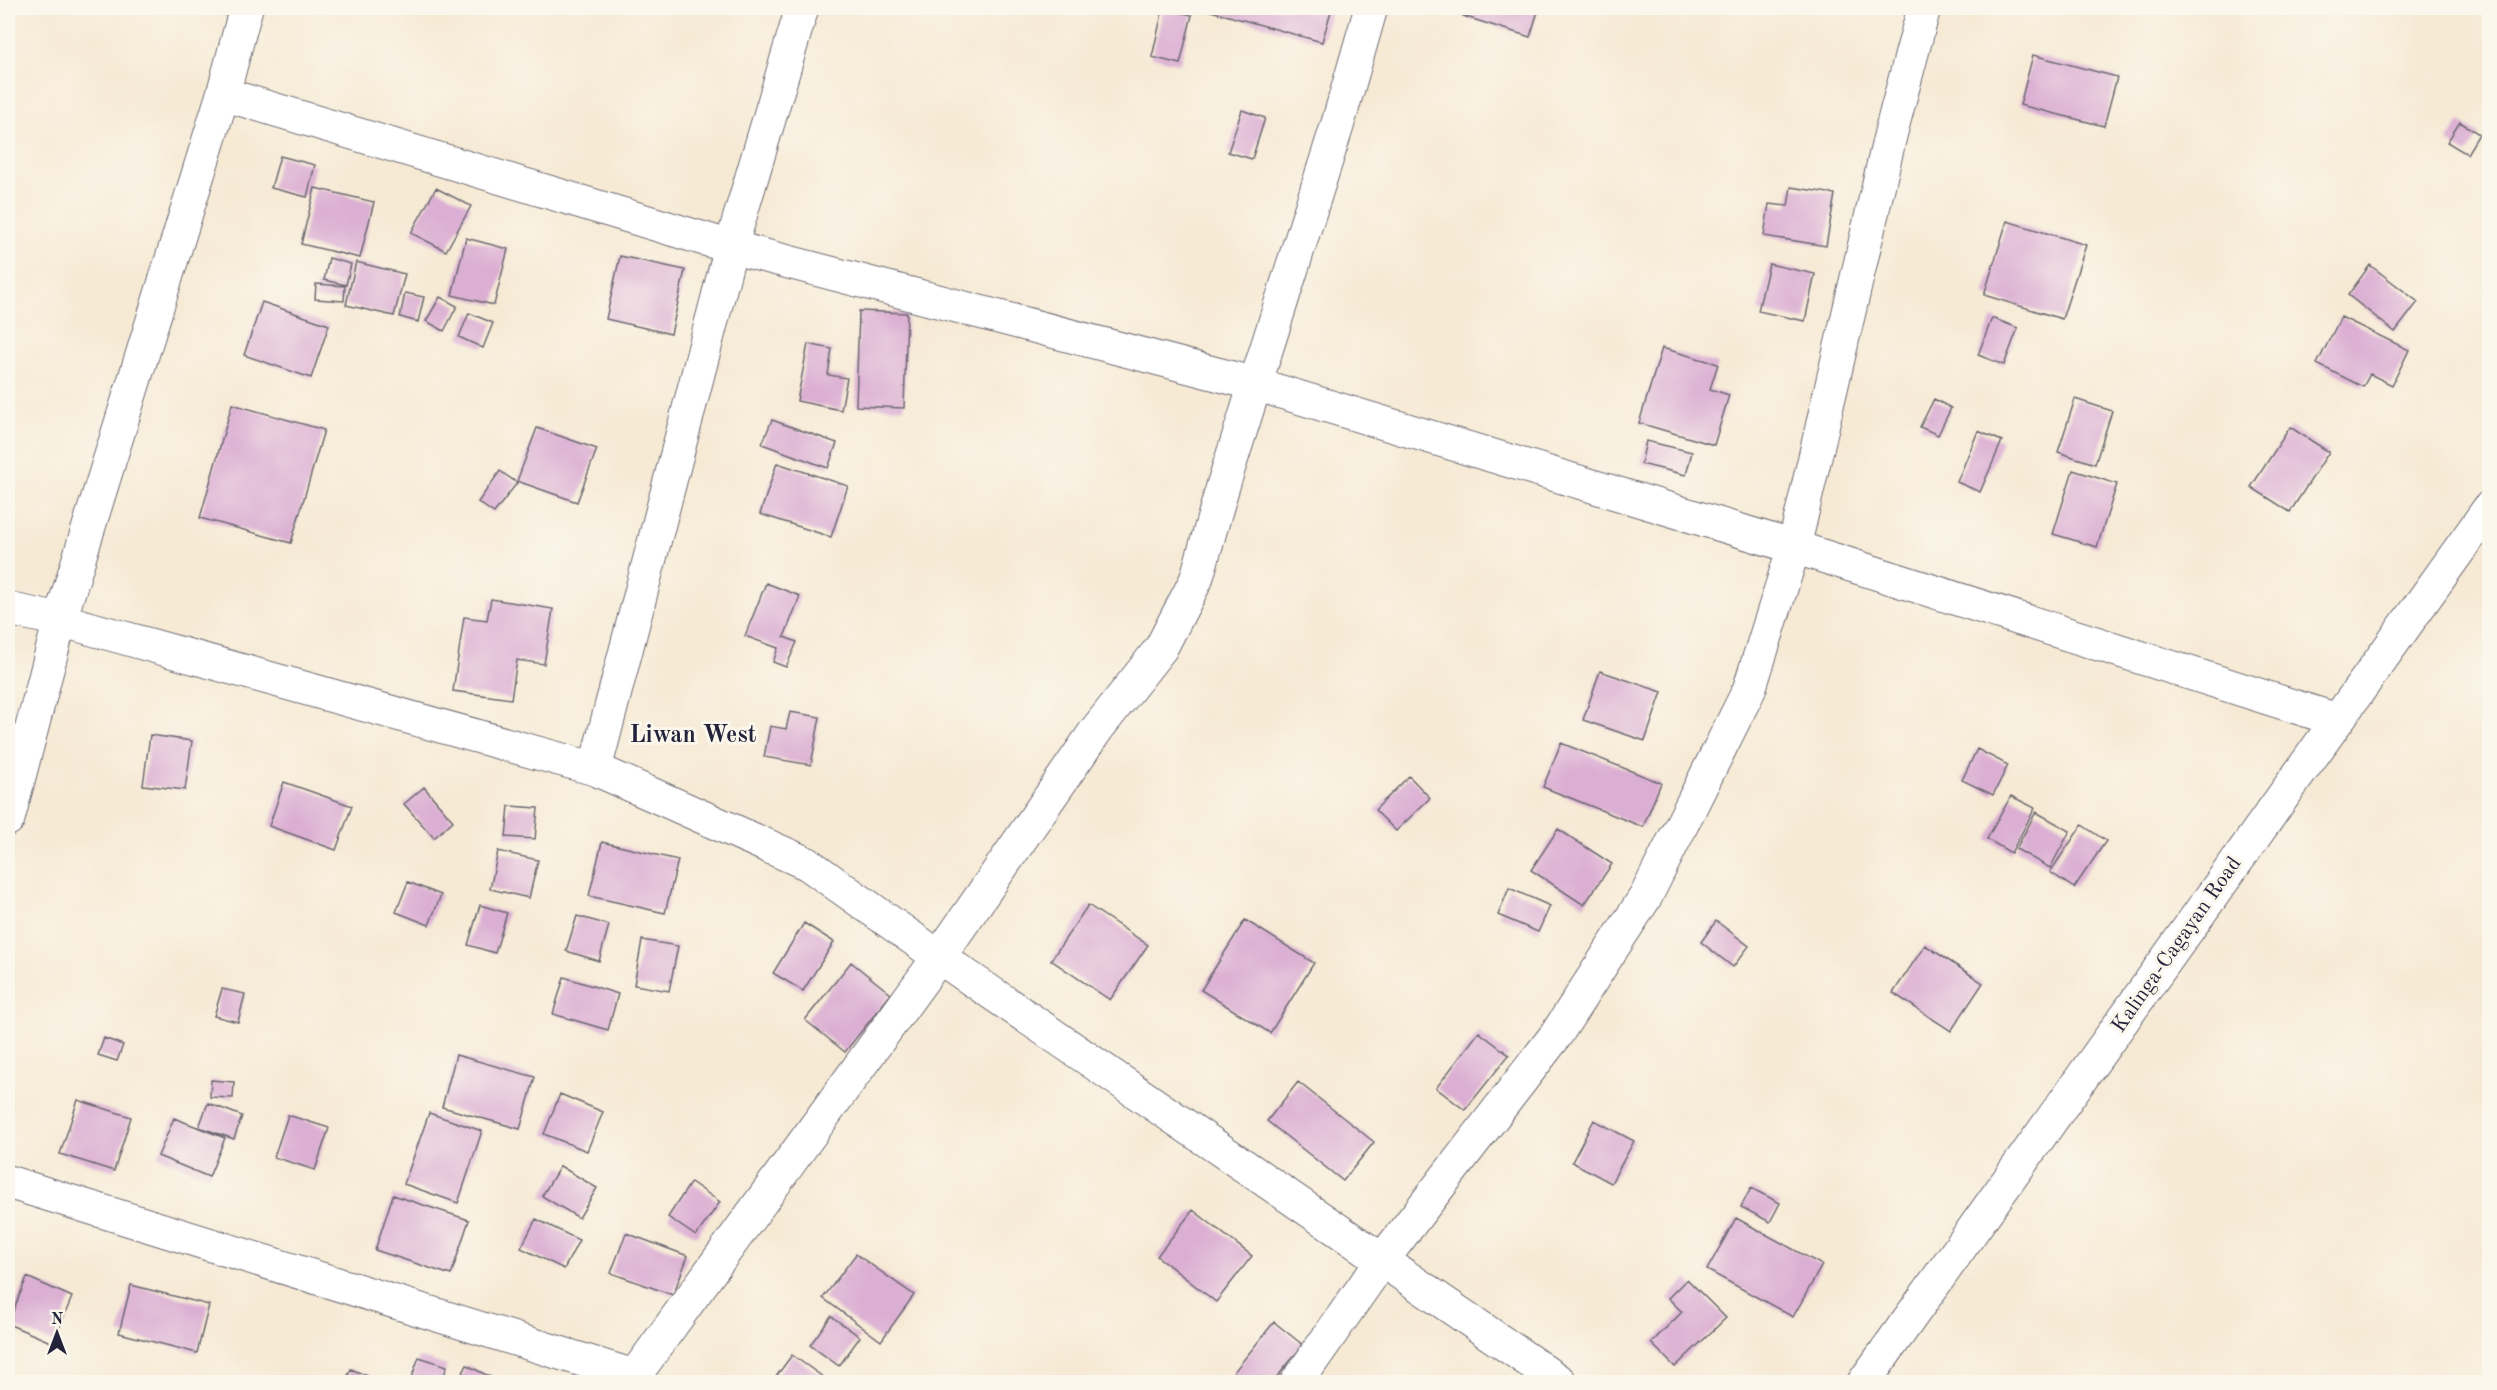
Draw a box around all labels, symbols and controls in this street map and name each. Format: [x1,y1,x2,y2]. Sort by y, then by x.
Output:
district label: Liwan West [630,724,757,748]
street label: Kalinga-Cagayan Road [2108,853,2246,1037]
north arrow [27,1303,87,1363]
text: N [51,1312,64,1328]

